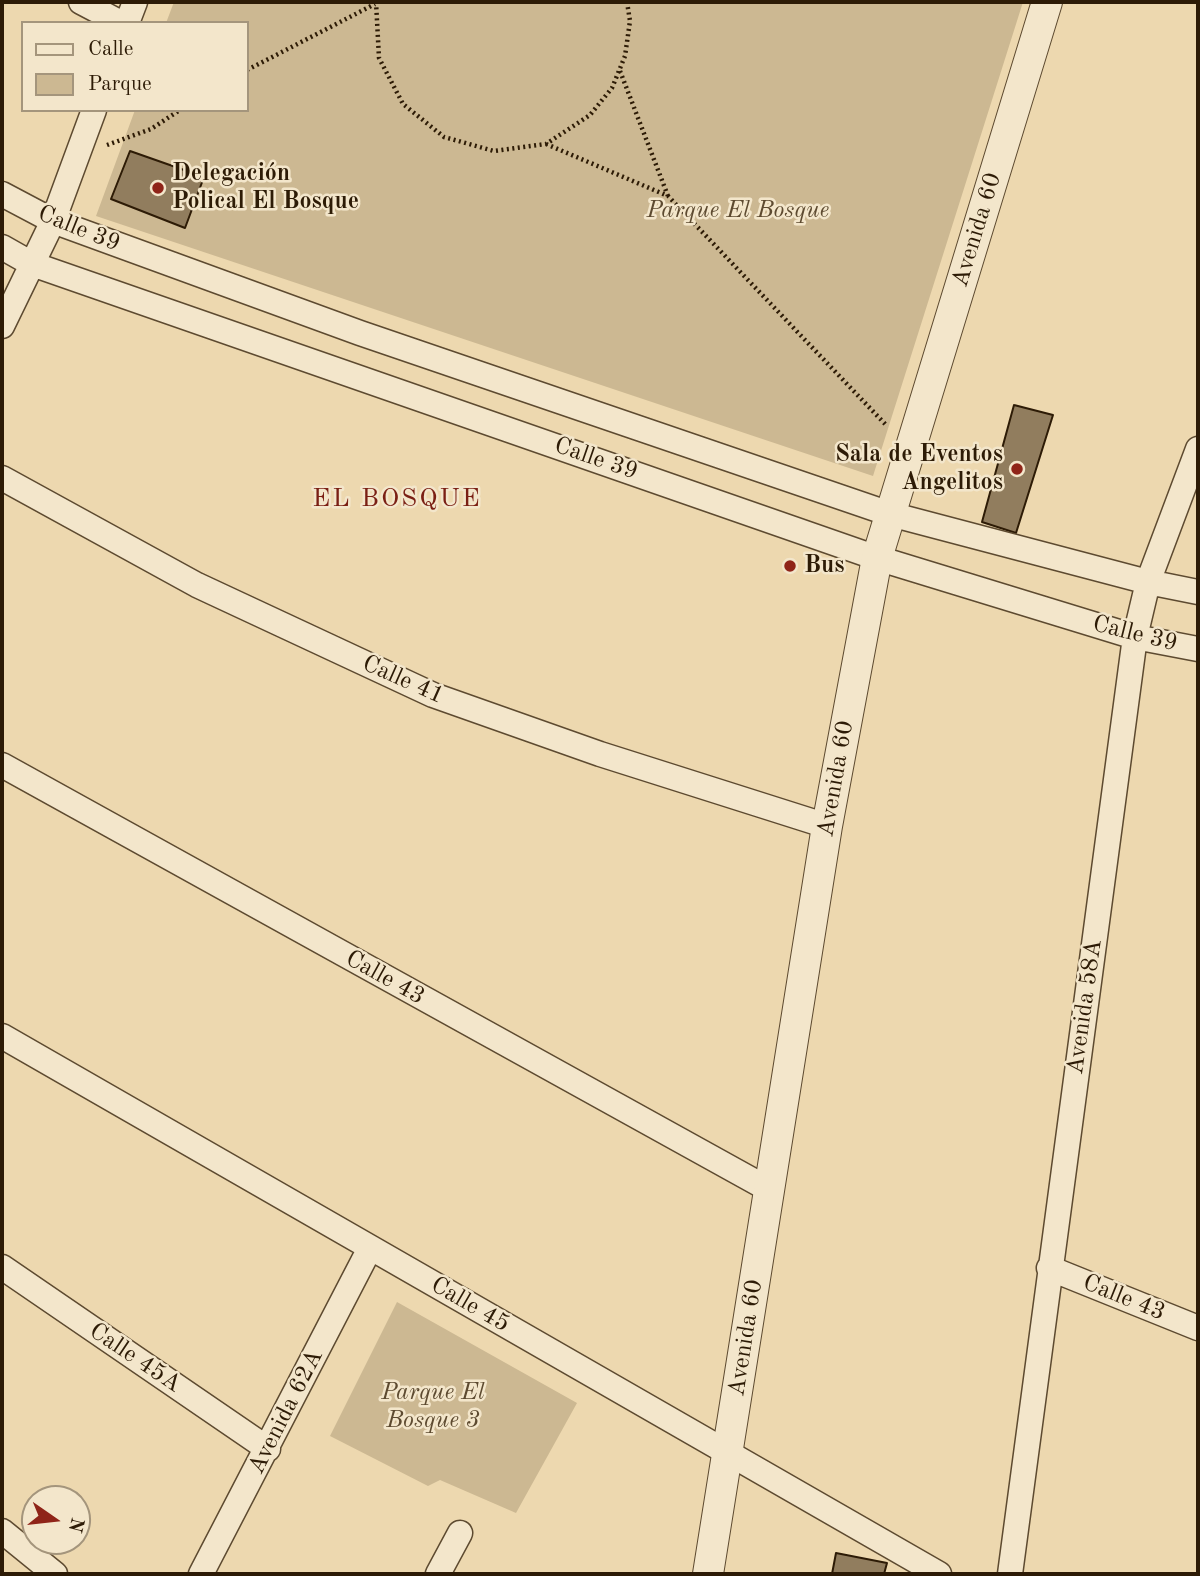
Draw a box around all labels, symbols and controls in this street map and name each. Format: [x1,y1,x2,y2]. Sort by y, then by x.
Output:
legend [21,21,248,112]
text: Calle [88,39,133,60]
text: Parque [88,74,152,95]
place label: Delegación Polical El Bosque [172,160,359,216]
street label: Avenida 60 [946,169,1008,291]
marker: Delegación Polical El Bosque [150,180,166,196]
park label: Parque El Bosque [647,197,829,225]
street label: Calle 39 [34,199,124,259]
street label: Calle 39 [550,431,642,487]
place label: Sala de Eventos Angelitos [835,441,1003,497]
marker: Sala de Eventos Angelitos [1009,461,1025,477]
district label: EL BOSQUE [313,483,481,515]
place label: Bus [804,552,845,580]
marker: Bus [782,558,798,574]
street label: Calle 39 [1090,610,1180,658]
street label: Calle 41 [358,649,448,711]
street label: Avenida 60 [812,718,860,840]
street label: Avenida 58A [1061,938,1109,1076]
street label: Calle 43 [340,944,430,1012]
street label: Calle 43 [1079,1268,1169,1328]
street label: Calle 45 [425,1271,515,1339]
street label: Avenida 60 [723,1278,769,1398]
street label: Calle 45A [83,1317,187,1399]
street label: Avenida 62A [242,1345,330,1479]
park label: Parque El Bosque 3 [381,1379,485,1435]
north arrow [21,1485,91,1555]
text: N [64,1515,86,1534]

